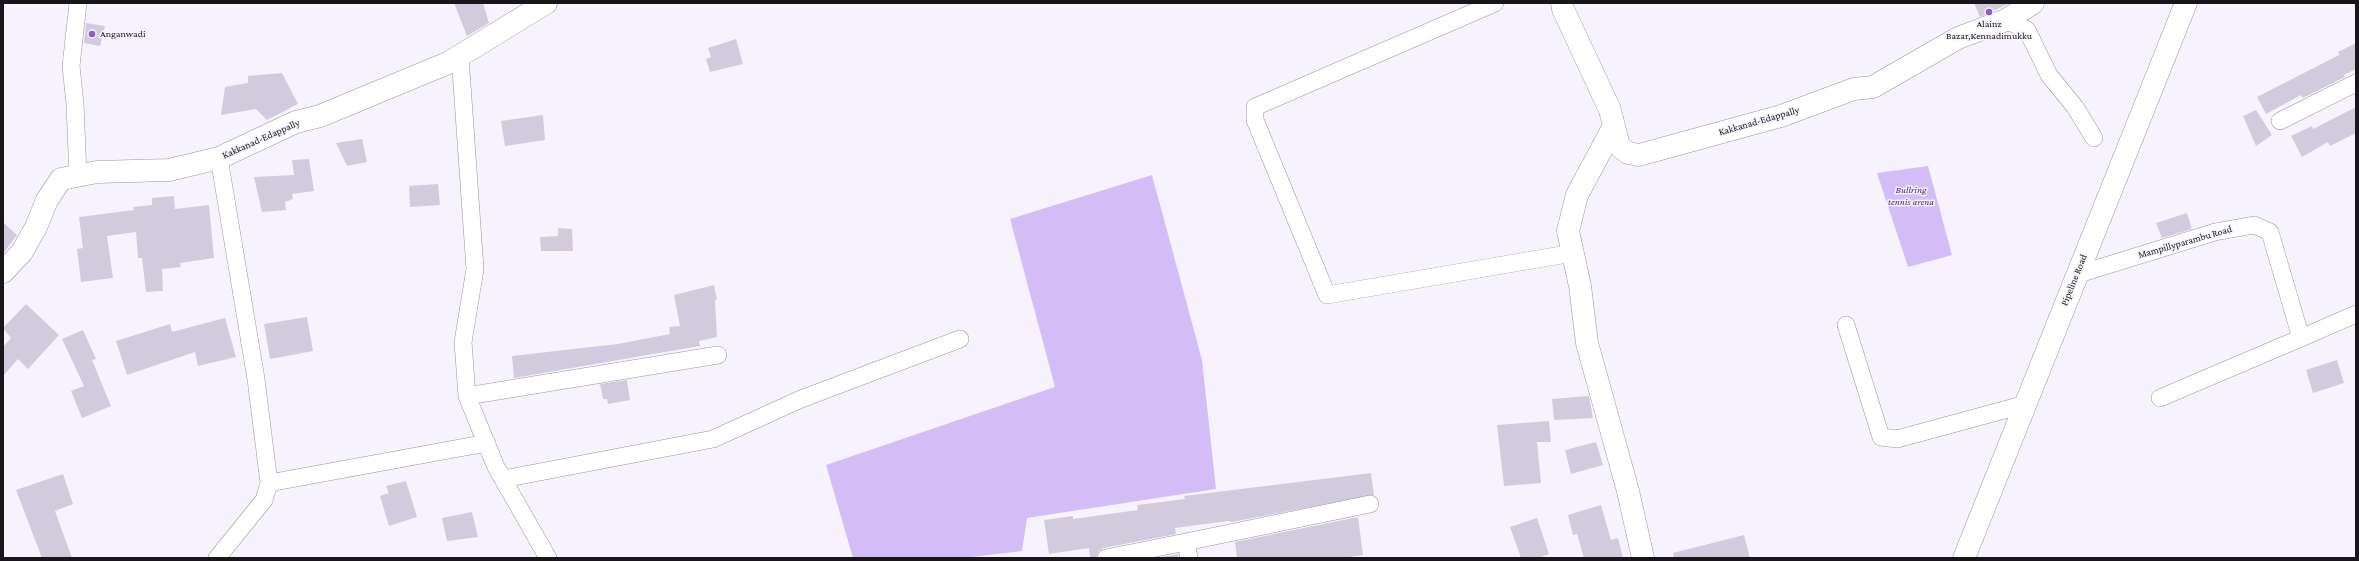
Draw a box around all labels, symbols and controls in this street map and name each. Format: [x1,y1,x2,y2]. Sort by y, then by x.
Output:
marker: Alainz Bazar,Kennadimukku [1984,7,1994,17]
place label: Alainz Bazar,Kennadimukku [1946,18,2032,42]
place label: Anganwadi [100,28,146,40]
marker: Anganwadi [87,29,97,39]
street label: Kakkanad-Edappally [1717,104,1801,138]
street label: Kakkanad-Edappally [220,117,302,161]
park label: Bullring tennis arena [1888,184,1934,208]
street label: Mampillyparambu Road [2137,223,2233,261]
street label: Pipeline Road [2058,253,2090,307]

